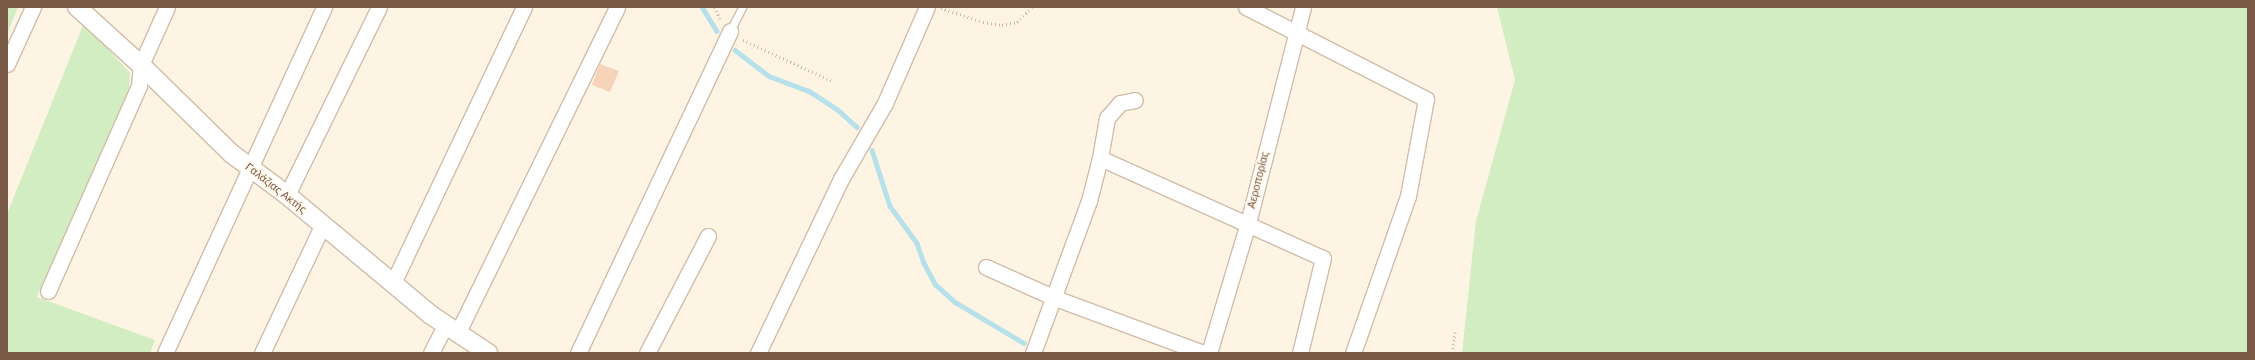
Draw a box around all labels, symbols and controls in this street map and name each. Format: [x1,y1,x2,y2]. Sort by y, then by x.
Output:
street label: Αεροπορίας [1245,150,1271,210]
street label: Γαλάζιας Ακτής [243,160,309,216]

